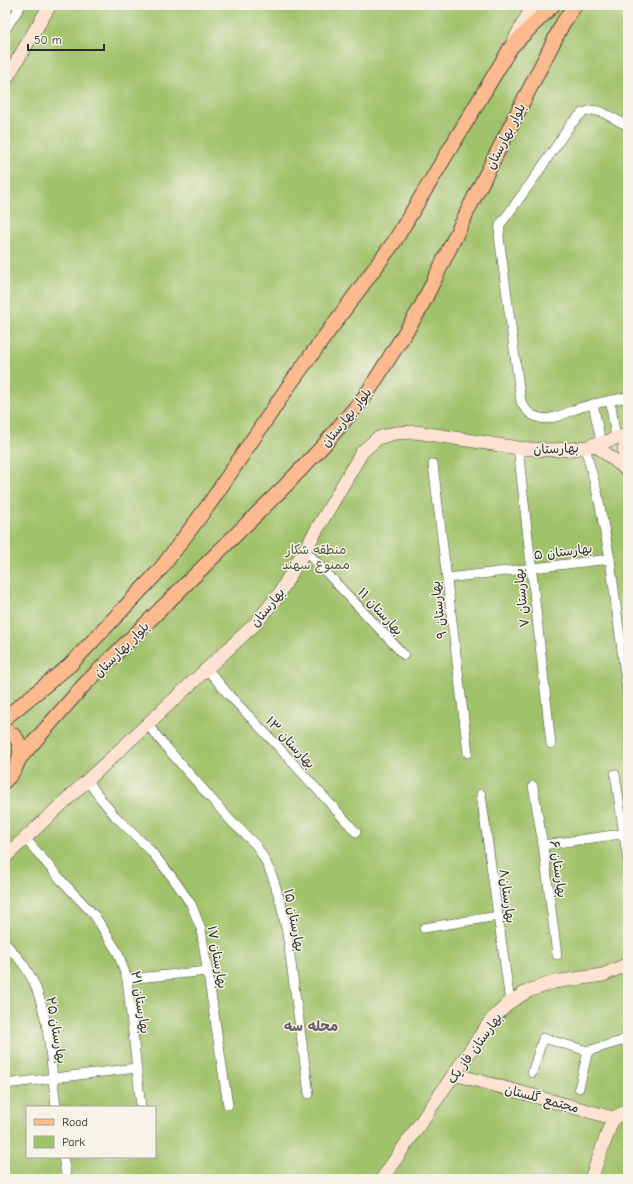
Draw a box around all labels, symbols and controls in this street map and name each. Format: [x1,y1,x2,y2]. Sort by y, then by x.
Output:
scale bar [28,26,104,52]
text: 50 m [34,33,62,47]
street label: بلوار بهارستان [482,101,529,172]
street label: بلوار بهارستان [318,385,376,451]
street label: بهارستان [533,440,579,458]
street label: بهارستان ۵ [533,540,593,564]
park label: منطقه شکار ممنوع سهند [282,542,350,574]
street label: بهارستان ۷ [511,568,533,628]
street label: بهارستان ۹ [428,580,450,640]
street label: بهارستان [247,585,288,630]
street label: بهارستان ۱۱ [354,585,406,639]
street label: بلوار بهارستان [91,619,153,681]
street label: بهارستان ۱۳ [262,713,318,772]
street label: بهارستان ۶ [546,839,570,899]
street label: بهارستان۸ [495,868,519,924]
street label: بهارستان ۱۵ [280,887,308,953]
street label: بهارستان ۱۷ [204,924,230,990]
street label: بهارستان ۲۱ [127,970,153,1035]
street label: بهارستان ۲۵ [42,995,70,1065]
street label: بهارستان فاز یک [444,1010,506,1087]
district label: محله سه [284,1018,338,1035]
street label: مجتمع گلستان [502,1081,581,1118]
legend [26,1106,156,1158]
text: Road [62,1115,88,1129]
text: Park [62,1135,85,1149]

